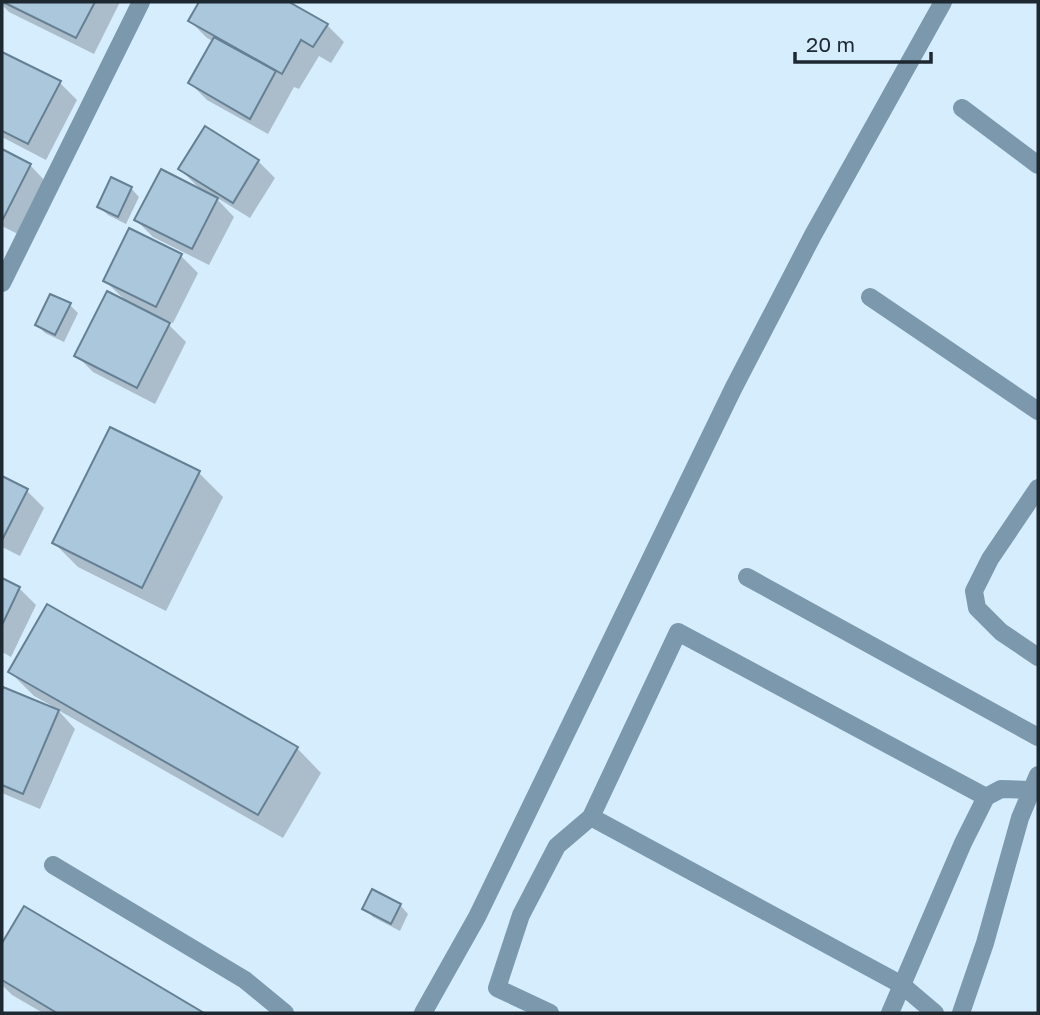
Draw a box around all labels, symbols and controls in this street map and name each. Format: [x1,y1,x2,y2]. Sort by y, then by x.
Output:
scale bar [795,21,932,65]
text: 20 m [806,31,855,57]

